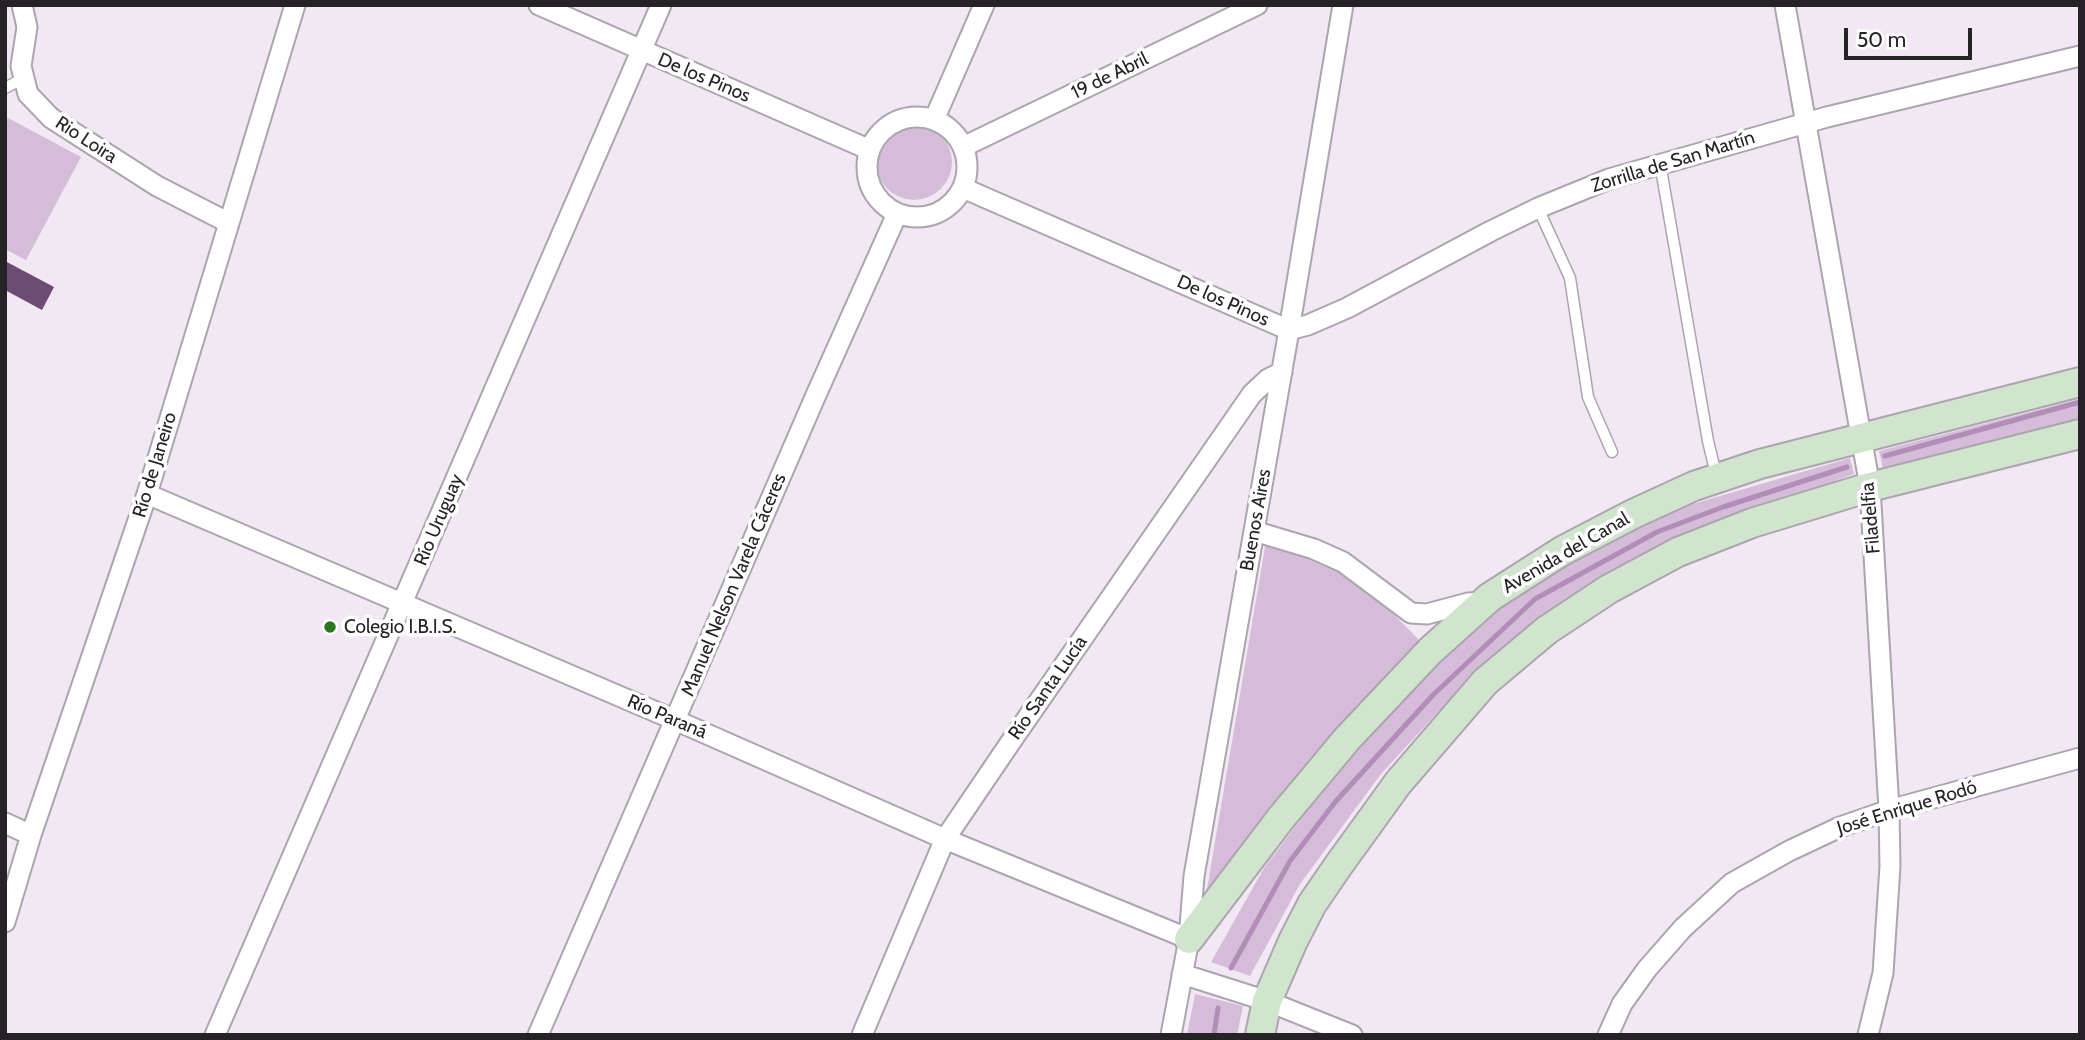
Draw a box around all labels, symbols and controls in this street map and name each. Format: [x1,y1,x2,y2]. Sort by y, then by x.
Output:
scale bar [1847,14,1975,58]
text: 50 m [1857,27,1906,52]
street label: De los Pinos [654,48,754,108]
street label: 19 de Abril [1068,48,1152,104]
street label: Rio Loira [51,112,121,168]
street label: Zorrilla de San Martín [1588,126,1758,198]
street label: De los Pinos [1173,271,1273,331]
street label: Río de Janeiro [128,410,182,520]
street label: Buenos Aires [1236,467,1276,573]
street label: Manuel Nelson Varela Cáceres [677,470,791,700]
street label: Río Uruguay [410,471,468,569]
street label: Filadelfia [1857,481,1885,555]
street label: Avenida del Canal [1499,507,1633,599]
place label: Colegio I.B.I.S. [344,616,457,638]
marker: Colegio I.B.I.S. [322,619,338,635]
street label: Río Santa Lucía [1004,632,1092,744]
street label: Río Paraná [624,690,710,744]
street label: José Enrique Rodó [1834,776,1980,840]

